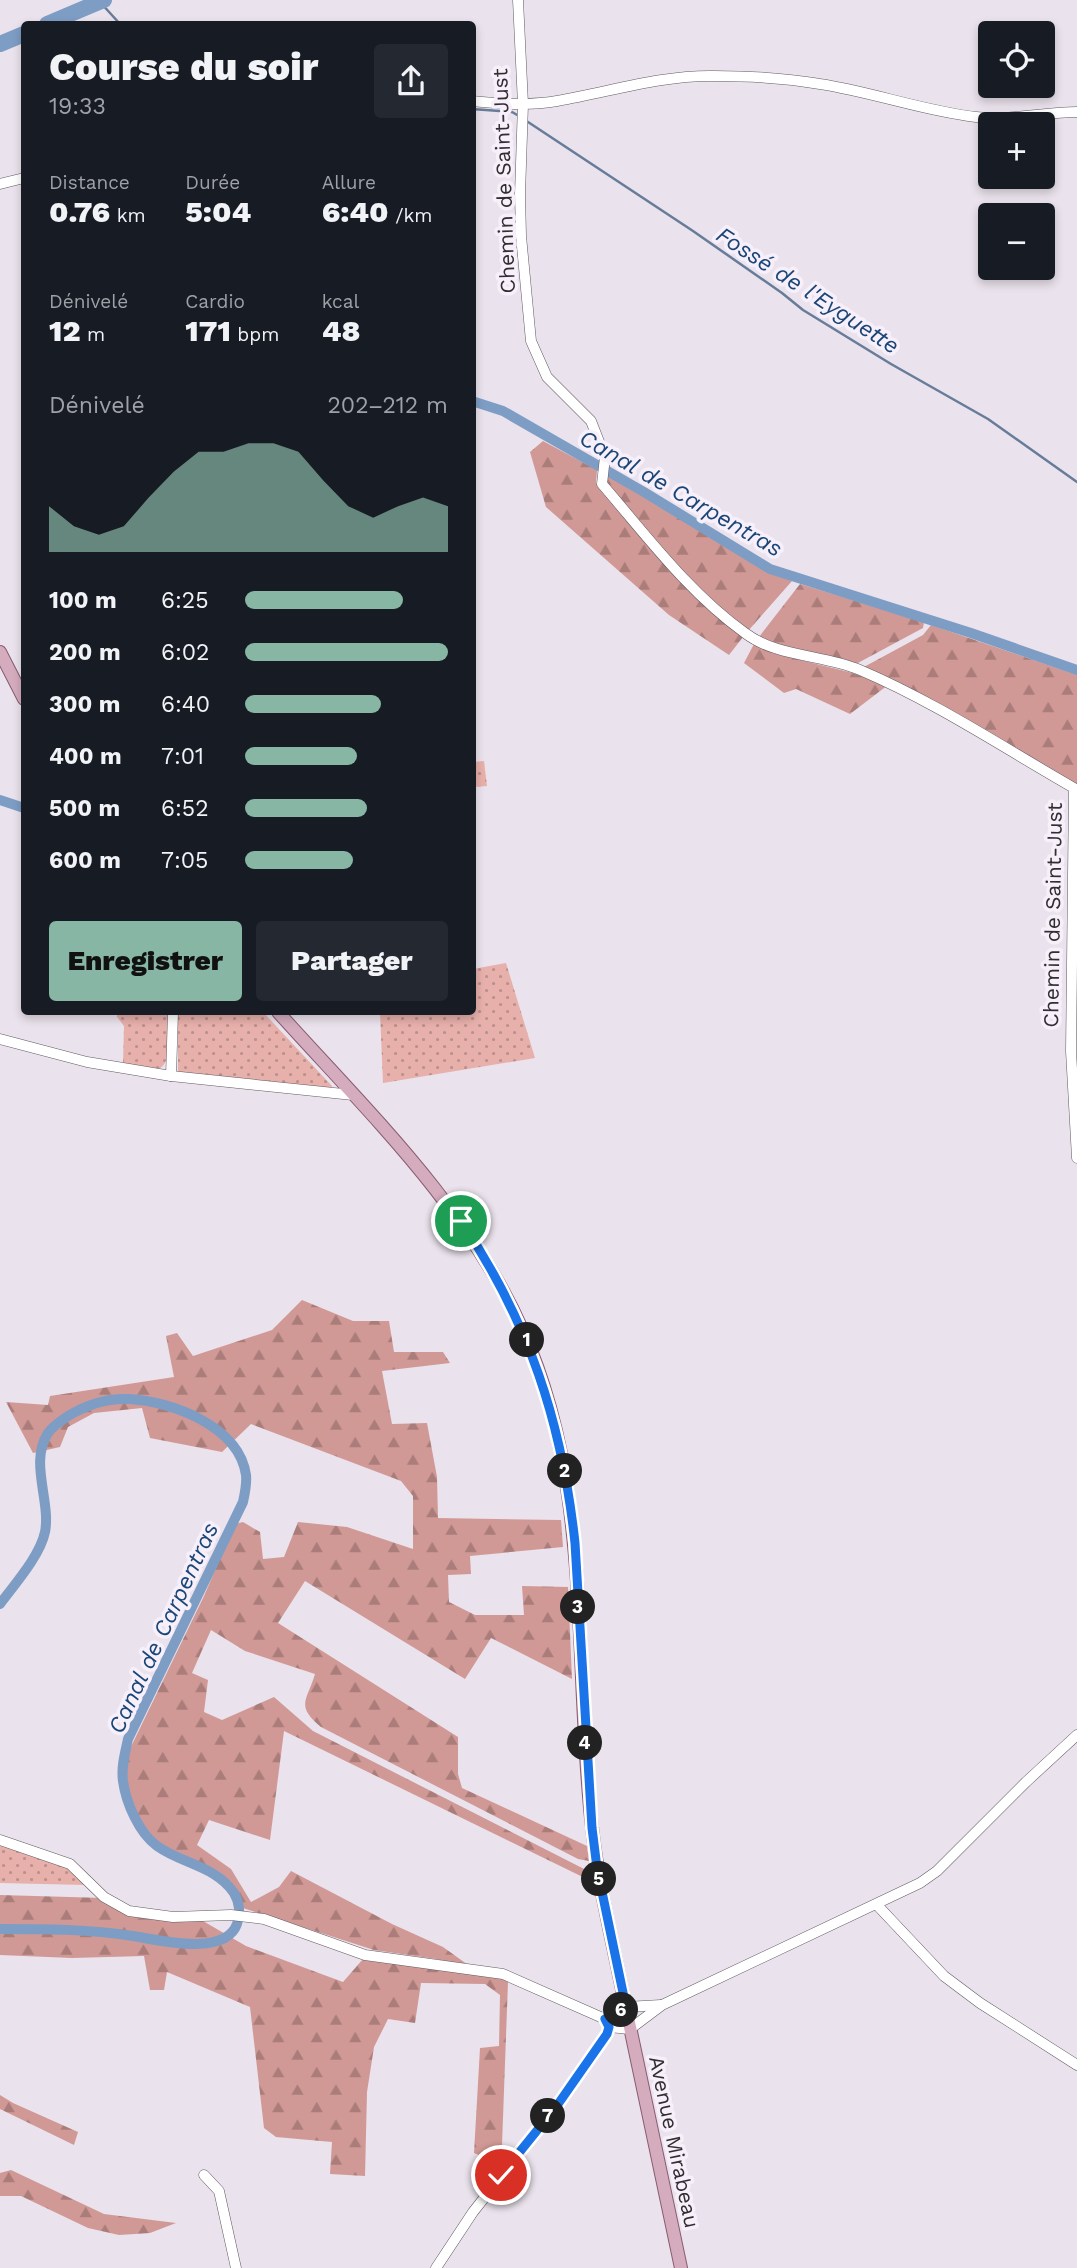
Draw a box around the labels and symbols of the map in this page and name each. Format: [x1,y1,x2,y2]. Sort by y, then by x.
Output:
street label: Chemin de Saint-Just [487,68,520,294]
water label: Fossé de l'Eyguette [711,221,904,360]
water label: Canal de Carpentras [575,424,787,563]
street label: Chemin de Saint-Just [1038,802,1067,1028]
pin [431,1191,491,1251]
pin: 1 [510,1322,544,1358]
pin: 2 [548,1454,582,1488]
water label: Canal de Carpentras [103,1518,224,1738]
pin: 3 [560,1590,596,1624]
pin: 4 [568,1726,602,1760]
pin: 5 [582,1862,616,1896]
pin: 6 [604,1993,638,2028]
street label: Avenue Mirabeau [644,2054,705,2230]
pin: 7 [530,2098,566,2134]
pin [471,2145,531,2205]

